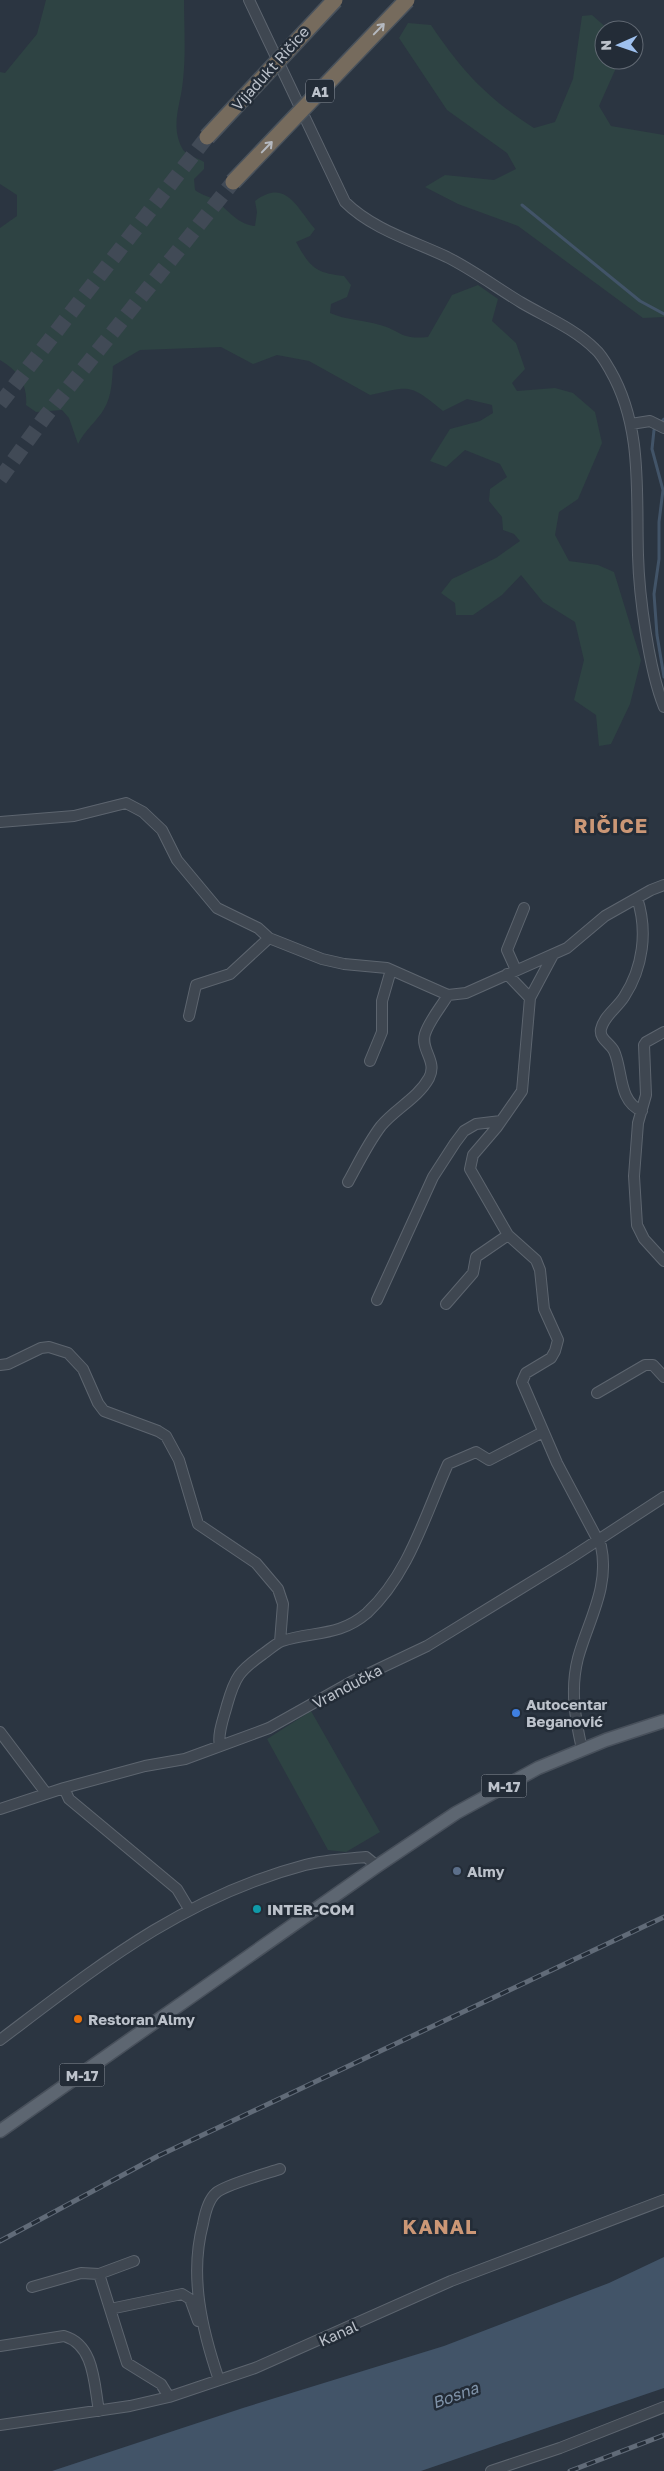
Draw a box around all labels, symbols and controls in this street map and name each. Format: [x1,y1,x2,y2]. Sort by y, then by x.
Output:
north arrow [594,20,644,70]
street label: Vijadukt Ričice [228,22,313,114]
one-way arrow [373,23,385,36]
text: N [597,40,614,51]
road number: A1 [306,80,334,102]
one-way arrow [261,140,273,153]
district label: RIČICE [574,813,648,837]
street label: Vrandučka [309,1660,385,1712]
place label: Autocentar Beganović [526,1695,608,1730]
marker: Autocentar Beganović [510,1707,522,1719]
road number: M-17 [482,1774,526,1798]
place label: Almy [467,1862,504,1880]
marker: Almy [451,1865,463,1877]
place label: INTER-COM [267,1900,354,1918]
marker: INTER-COM [251,1903,263,1915]
place label: Restoran Almy [88,2010,195,2028]
marker: Restoran Almy [72,2013,84,2025]
road number: M-17 [59,2064,104,2086]
district label: KANAL [403,2214,477,2238]
street label: Kanal [316,2316,361,2350]
water label: Bosna [429,2377,482,2413]

